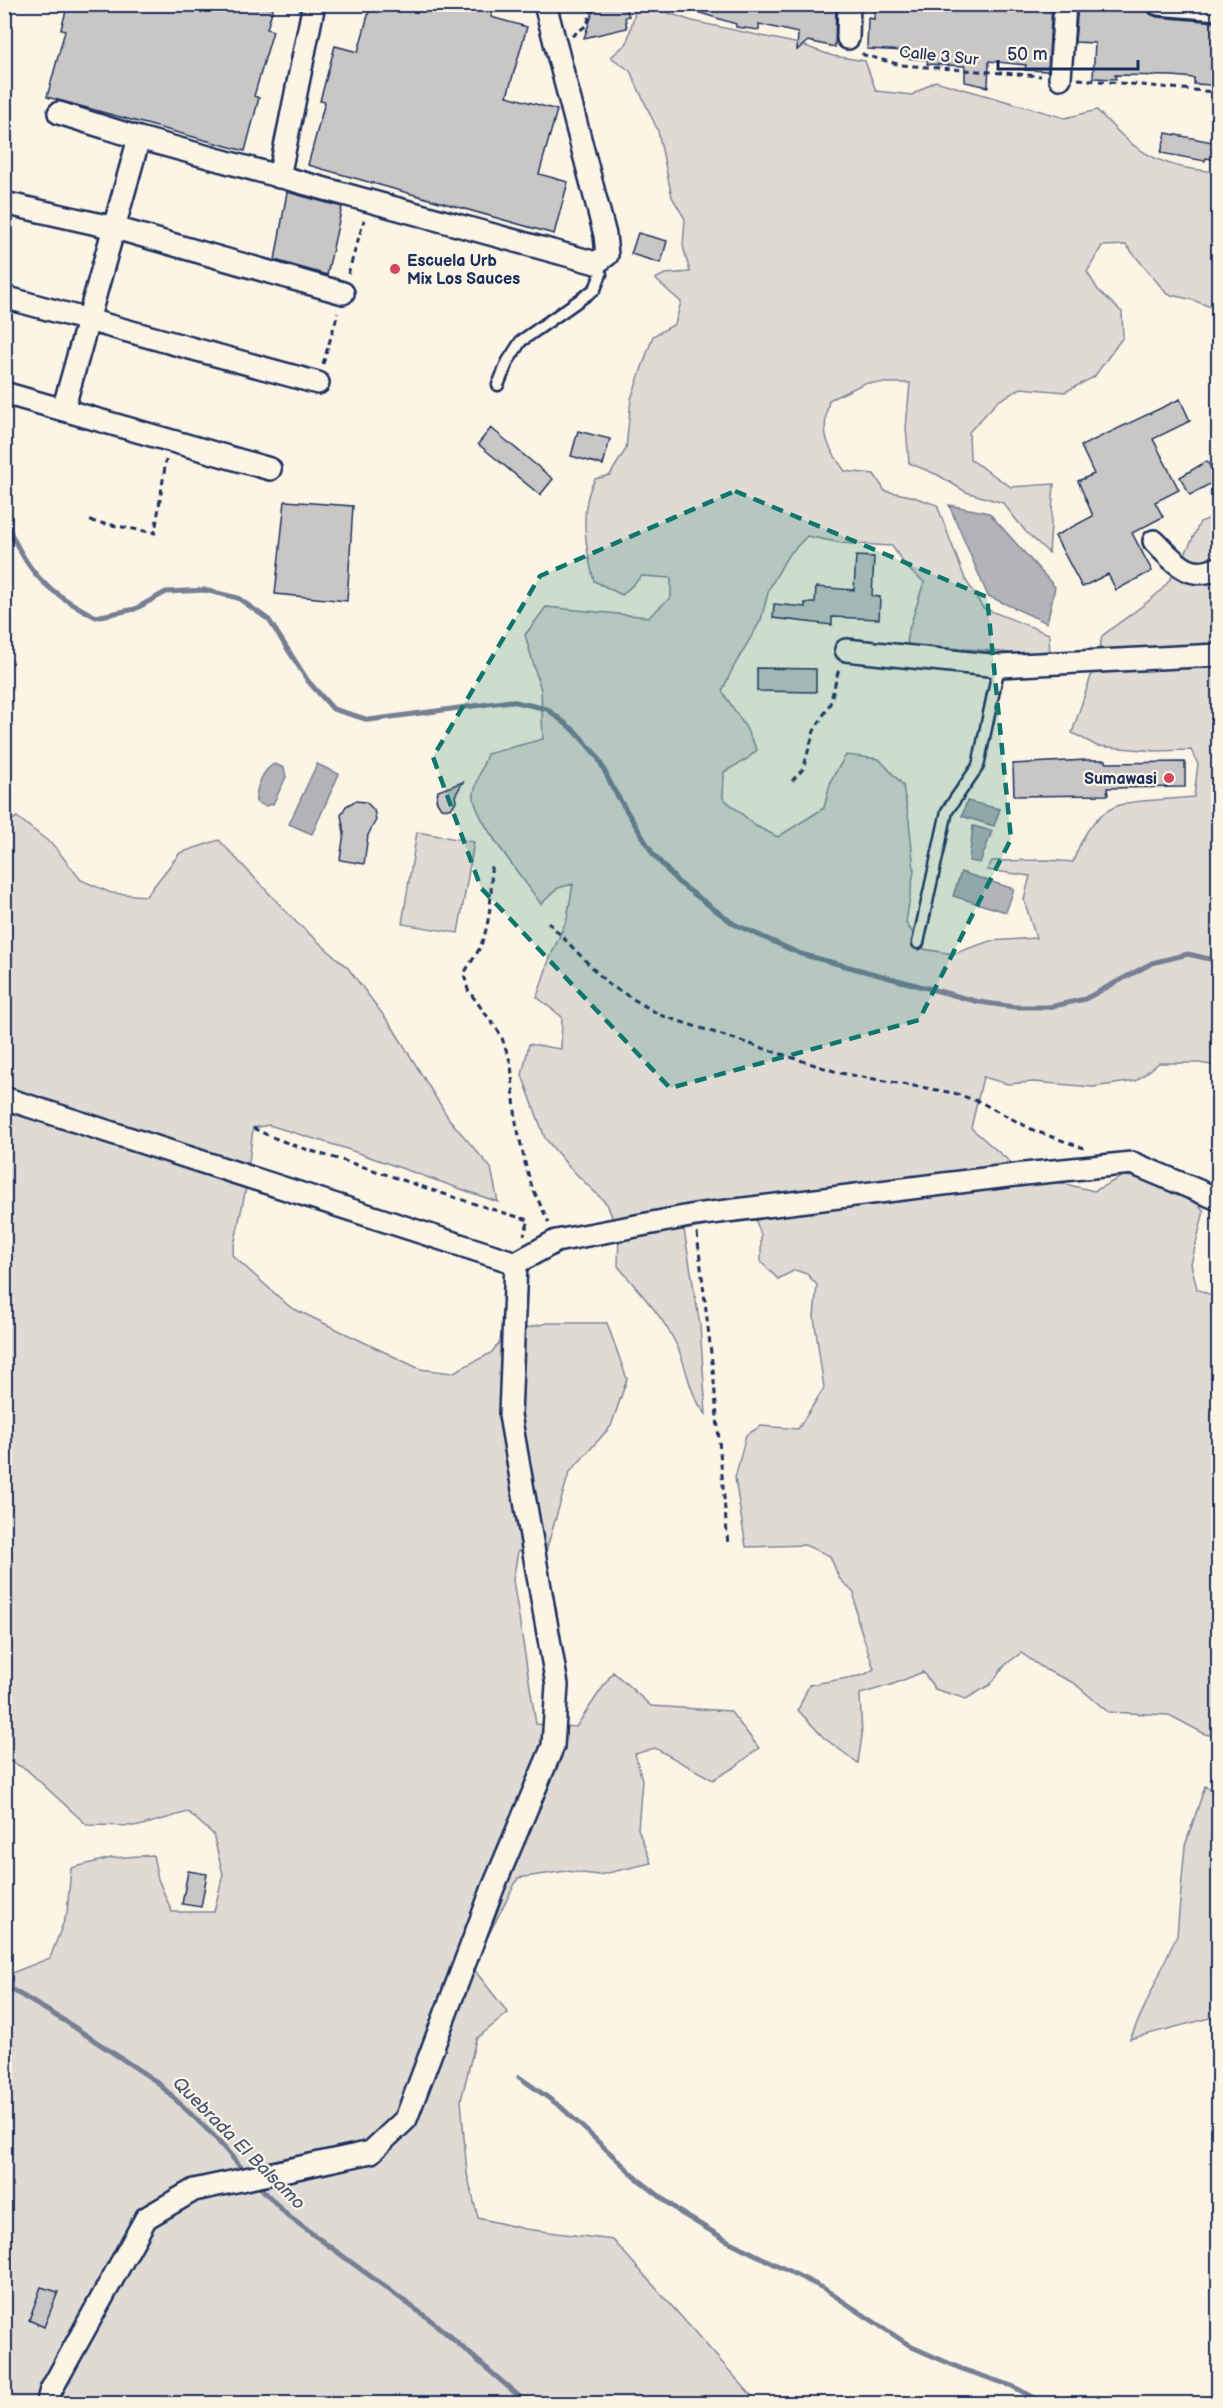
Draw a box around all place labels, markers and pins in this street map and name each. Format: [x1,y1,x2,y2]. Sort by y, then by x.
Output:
place label: Escuela Urb Mix Los Sauces [407,252,520,289]
marker: Escuela Urb Mix Los Sauces [388,262,402,276]
place label: Sumawasi [1084,770,1157,789]
marker: Sumawasi [1162,771,1176,785]

